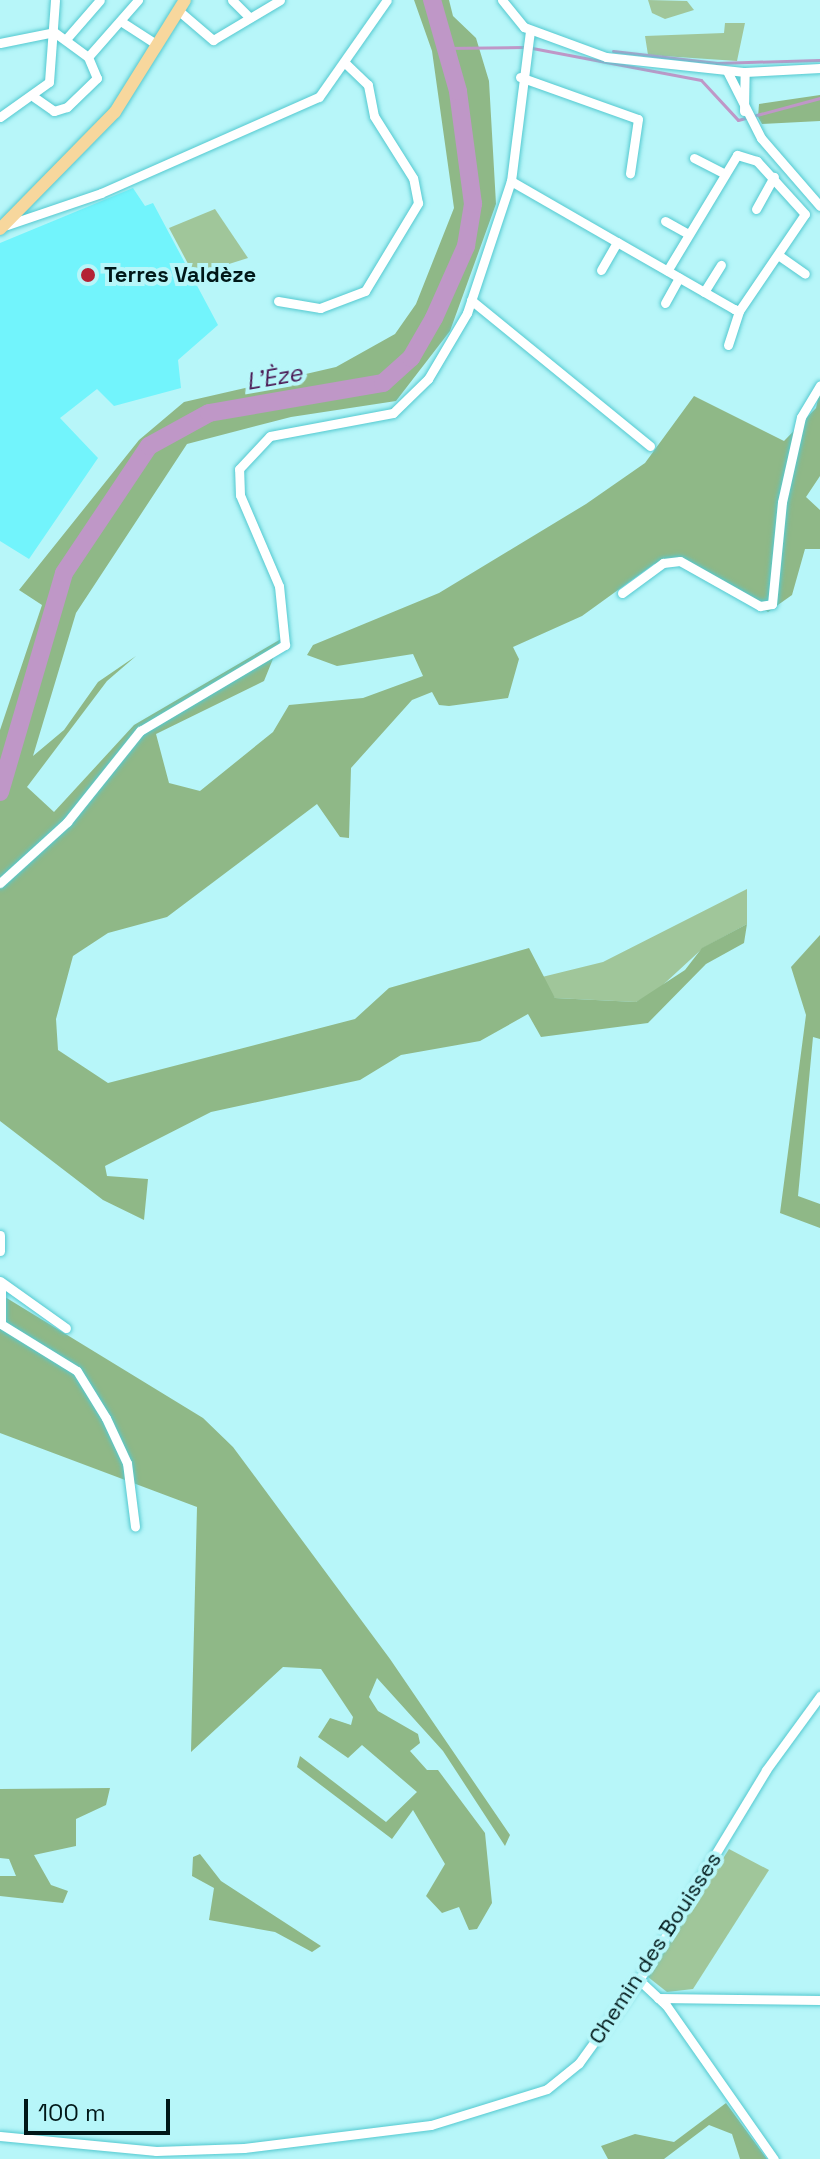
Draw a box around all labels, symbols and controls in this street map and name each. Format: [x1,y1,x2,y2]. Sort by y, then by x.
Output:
place label: Terres Valdèze [104,262,256,288]
marker: Terres Valdèze [79,266,97,284]
water label: L'Èze [244,358,304,396]
street label: Chemin des Bouisses [583,1847,727,2049]
scale bar [28,2083,174,2133]
text: 100 m [38,2097,106,2128]

